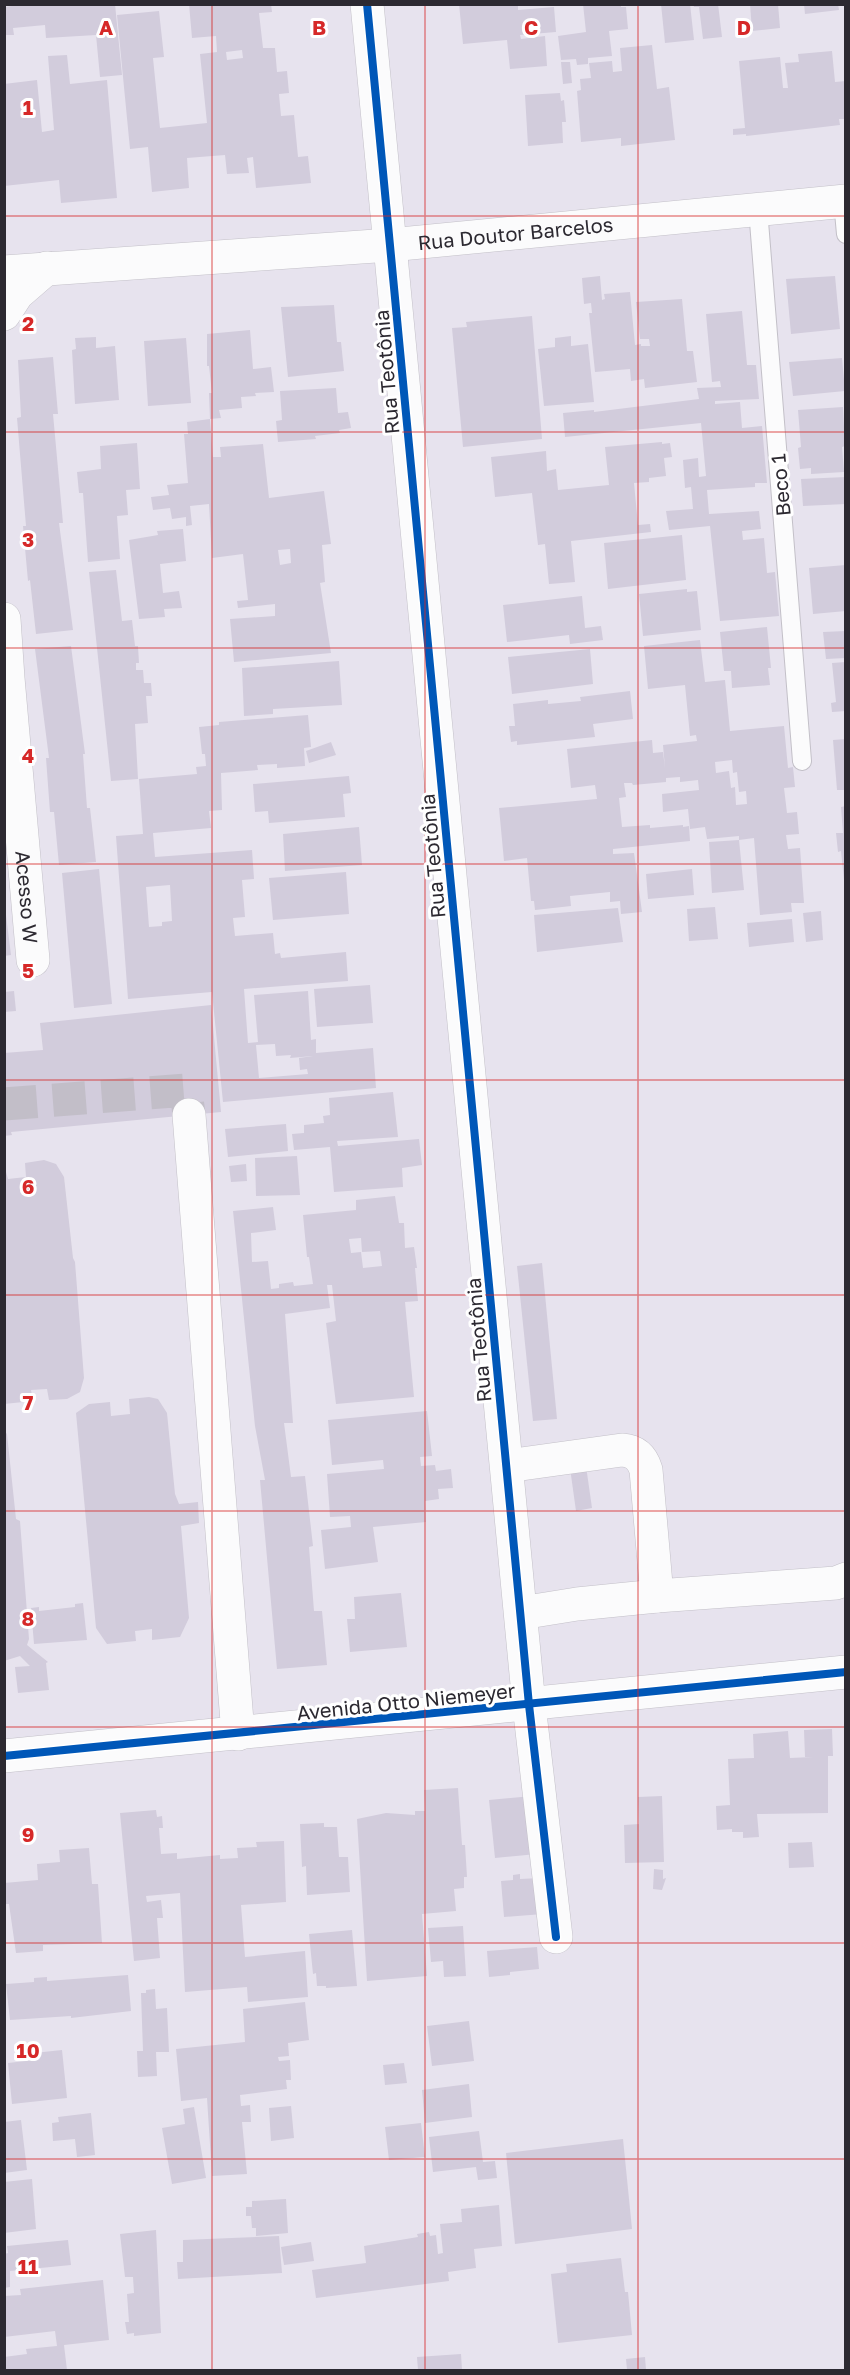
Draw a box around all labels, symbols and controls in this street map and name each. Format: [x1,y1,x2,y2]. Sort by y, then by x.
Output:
text: A [99,15,113,39]
text: B [312,15,326,39]
text: C [524,15,538,39]
text: D [737,15,751,39]
text: 1 [23,95,33,119]
street label: Rua Doutor Barcelos [417,212,614,254]
street label: Rua Teotônia [369,309,403,435]
text: 2 [22,311,34,335]
street label: Beco 1 [765,452,795,517]
text: 3 [22,527,34,551]
text: 4 [22,743,34,767]
street label: Rua Teotônia [415,793,449,919]
street label: Acesso W [11,850,43,944]
text: 5 [22,958,34,982]
text: 6 [22,1174,34,1198]
street label: Rua Teotônia [461,1277,495,1403]
text: 7 [23,1390,34,1414]
text: 8 [22,1606,34,1630]
street label: Avenida Otto Niemeyer [295,1678,517,1724]
text: 9 [22,1822,34,1846]
text: 10 [16,2038,40,2062]
text: 11 [18,2254,38,2278]

